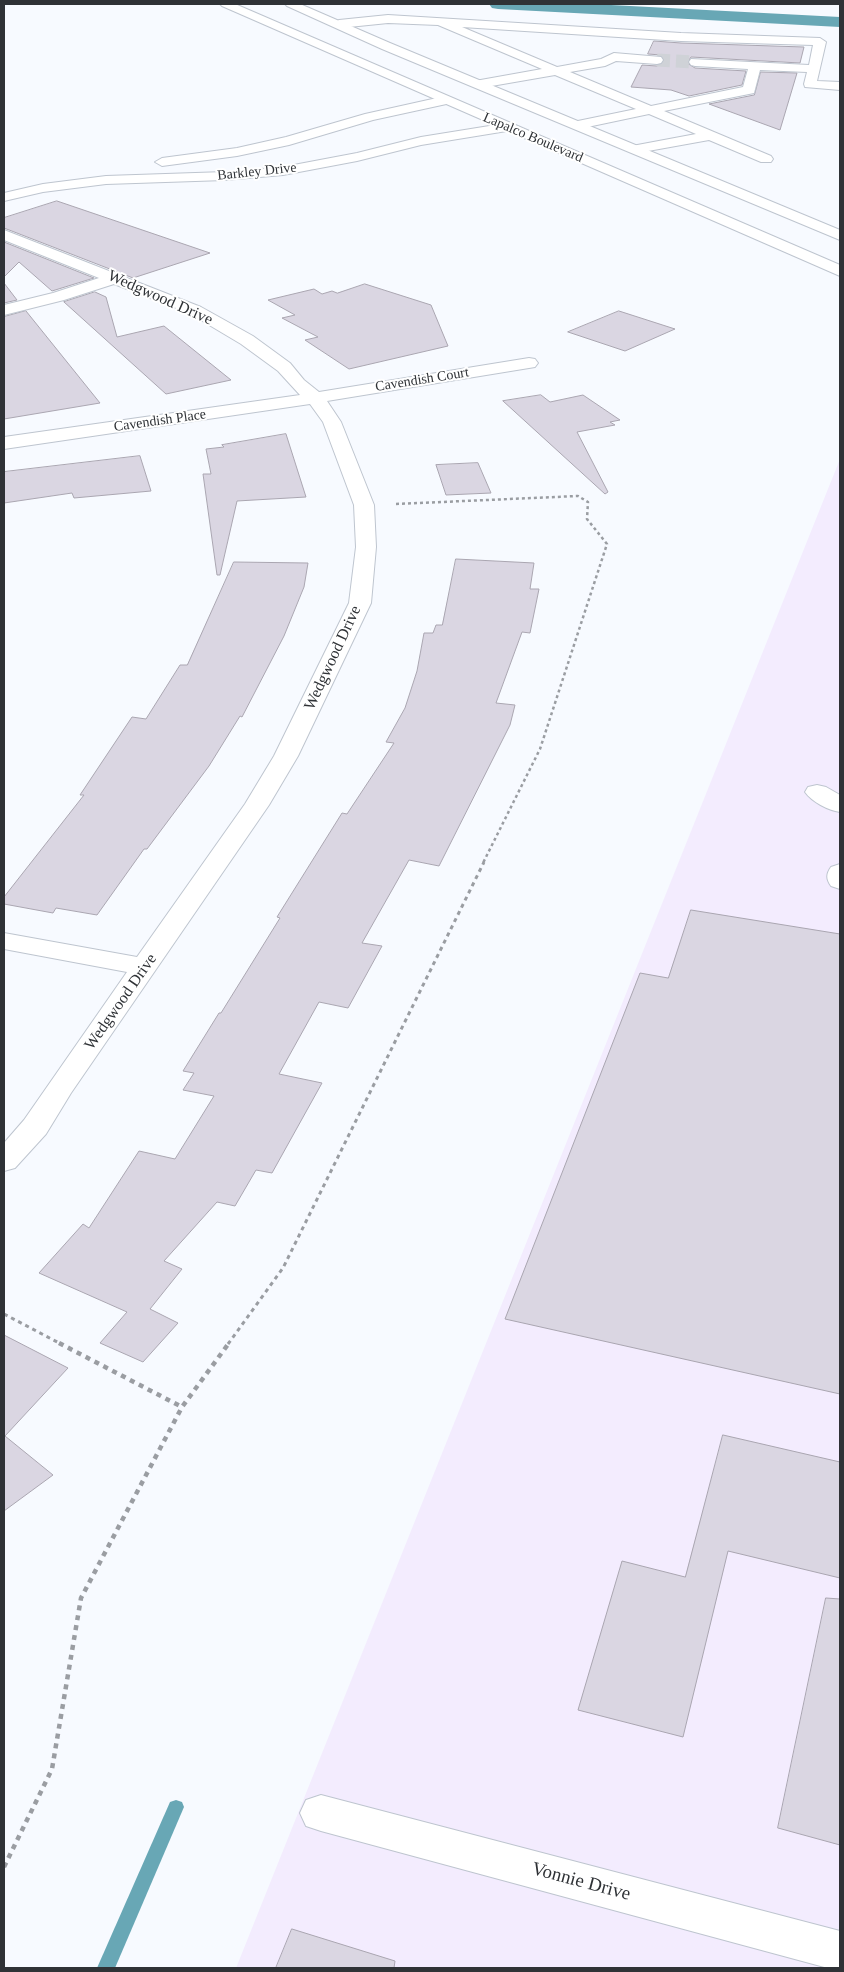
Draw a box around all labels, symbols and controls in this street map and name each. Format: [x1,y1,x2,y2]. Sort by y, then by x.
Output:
street label: Lapalco Boulevard [481,109,585,167]
street label: Barkley Drive [216,159,298,185]
street label: Wedgwood Drive [105,266,215,330]
street label: Cavendish Court [374,364,470,396]
street label: Cavendish Place [113,406,207,436]
street label: Wedgwood Drive [300,603,366,713]
street label: Wedgwood Drive [81,950,161,1054]
street label: Vonnie Drive [529,1858,633,1906]

